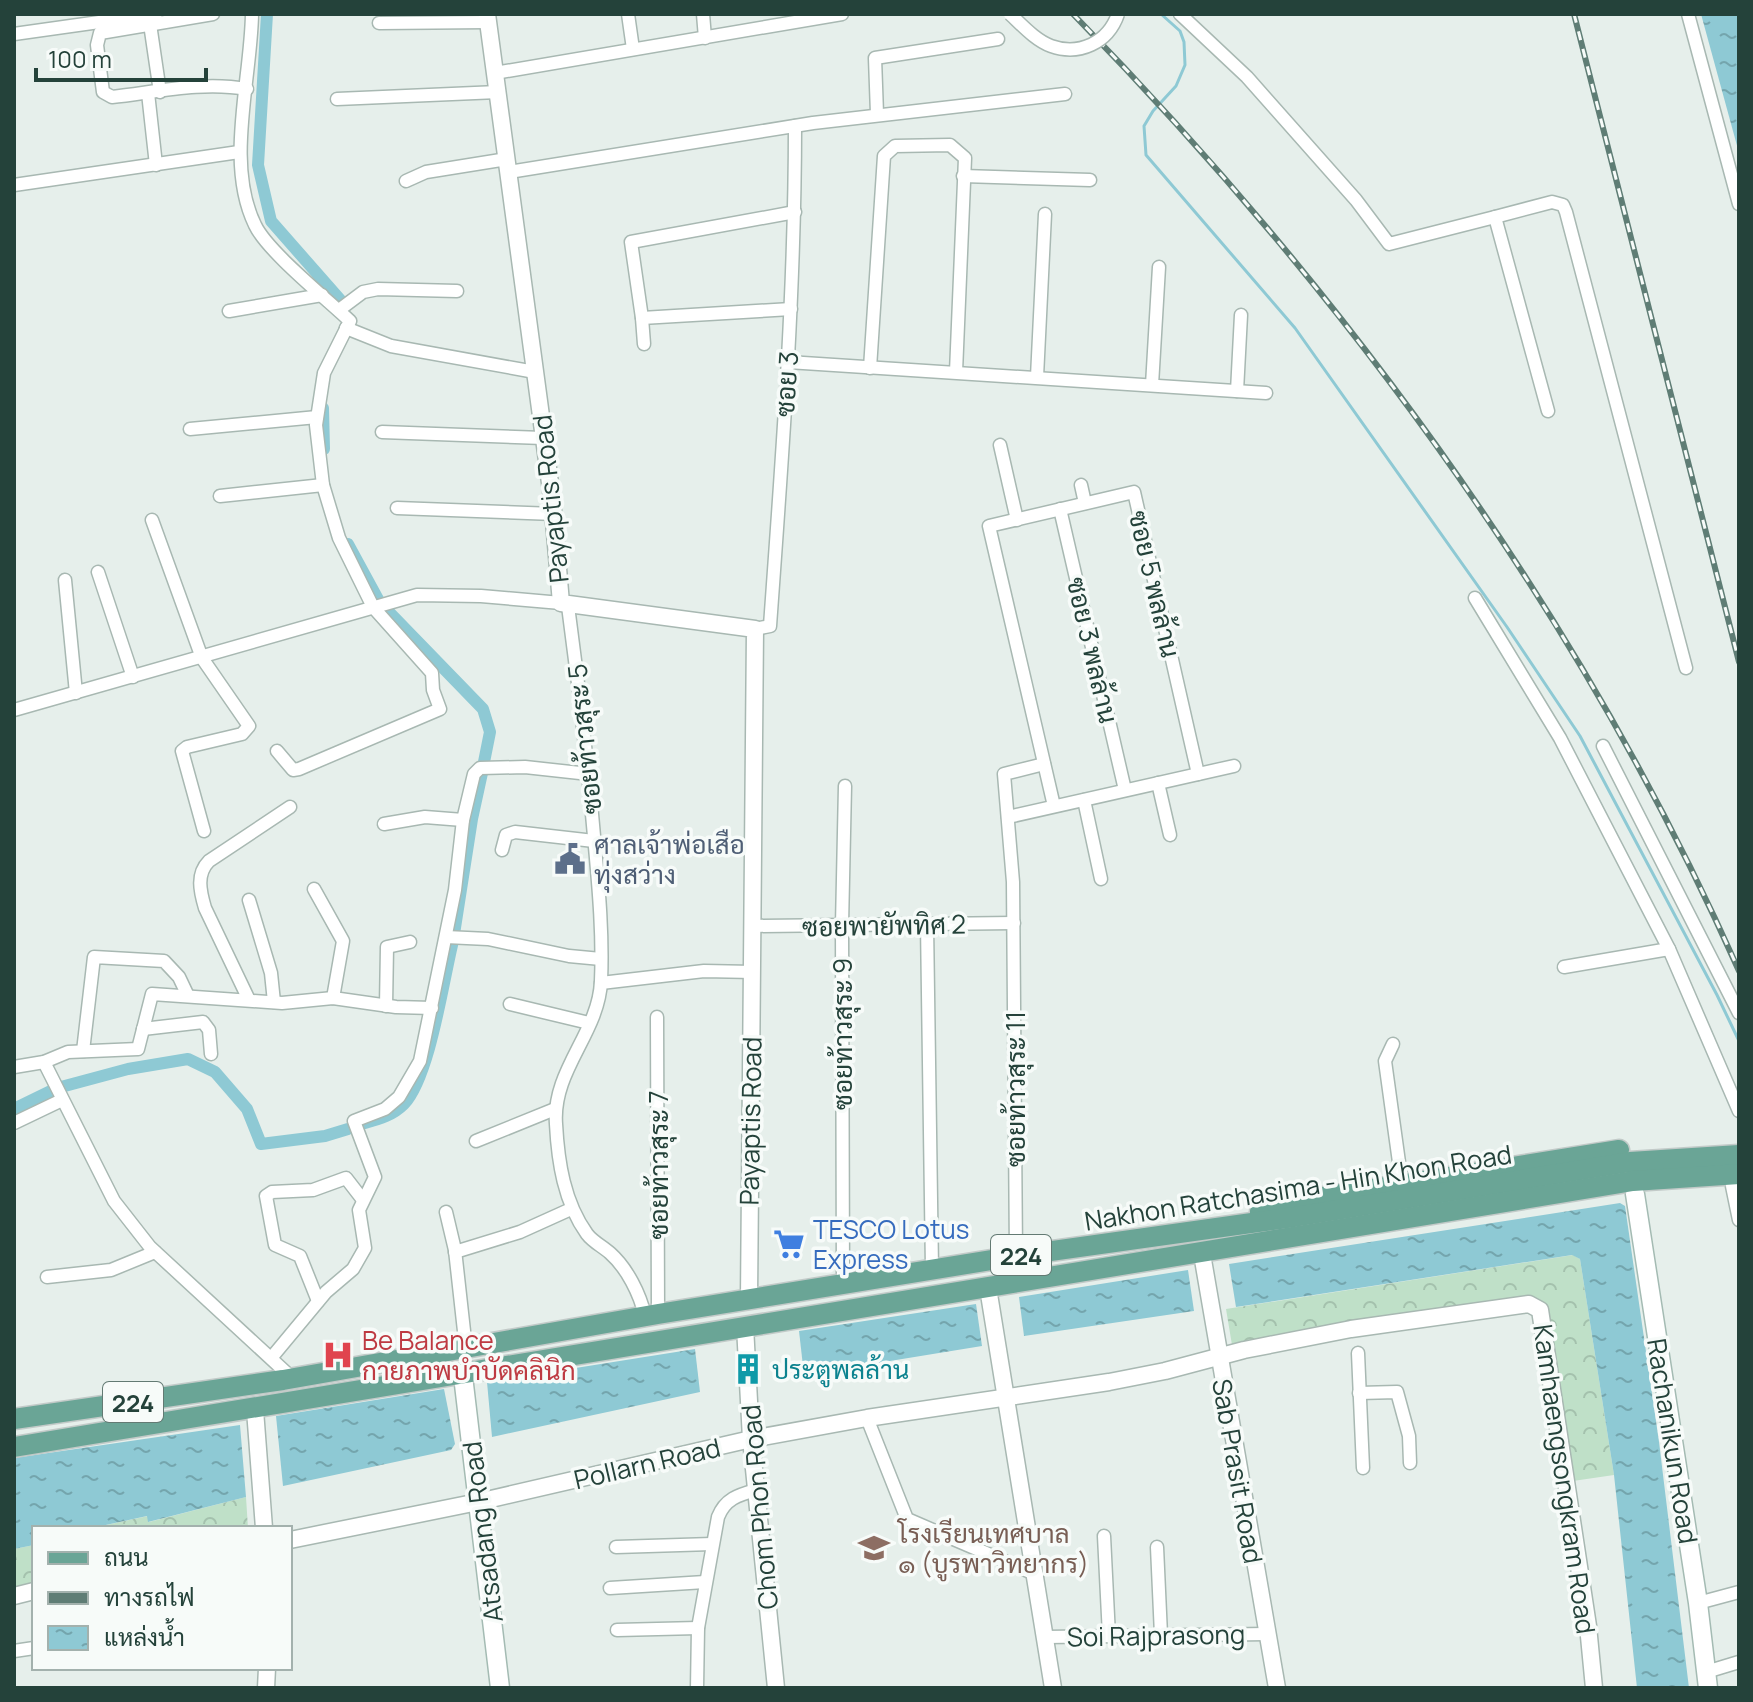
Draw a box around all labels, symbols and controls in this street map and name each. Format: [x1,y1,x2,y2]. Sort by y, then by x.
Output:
scale bar [36,32,206,82]
text: 100 m [48,42,112,75]
street label: ซอย 3 [766,350,806,418]
street label: Payaptis Road [523,413,577,585]
street label: ซอย 5 พลล้าน [1121,507,1189,661]
street label: ซอย 3 พลล้าน [1059,573,1127,727]
street label: ซอยท้าวสุระ 5 [558,662,611,816]
place label: ศาลเจ้าพ่อเสือ ทุ่งสว่าง [594,826,745,893]
public building icon: ศาลเจ้าพ่อเสือ ทุ่งสว่าง [553,842,587,876]
street label: ซอยพายัพทิศ 2 [802,906,966,944]
street label: ซอยท้าวสุระ 9 [824,958,861,1110]
street label: ซอยท้าวสุระ 11 [997,1011,1034,1167]
street label: Payaptis Road [731,1036,769,1206]
street label: ซอยท้าวสุระ 7 [640,1091,677,1239]
street label: Nakhon Ratchasima - Hin Khon Road [1082,1135,1514,1239]
place label: TESCO Lotus Express [813,1211,969,1277]
supermarket icon: TESCO Lotus Express [772,1227,806,1261]
road number: 224 [991,1235,1051,1275]
place label: Be Balance กายภาพบำบัดคลินิก [362,1322,576,1388]
street label: Kamhaengsongkram Road [1525,1322,1605,1636]
street label: Rachanikun Road [1639,1336,1707,1546]
hospital icon: Be Balance กายภาพบำบัดคลินิก [321,1338,355,1372]
place label: ประตูพลล้าน [772,1351,909,1388]
building icon: ประตูพลล้าน [731,1352,765,1386]
street label: Sab Prasit Road [1204,1376,1272,1566]
road number: 224 [103,1382,163,1422]
street label: Chom Phon Road [732,1403,786,1611]
street label: Pollarn Road [570,1429,724,1497]
street label: Atsadang Road [453,1440,511,1624]
place label: โรงเรียนเทศบาล ๑ (บูรพาวิทยากร) [896,1515,1089,1582]
legend [32,1526,292,1670]
school or university icon: โรงเรียนเทศบาล ๑ (บูรพาวิทยากร) [857,1531,891,1565]
text: ถนน [104,1540,149,1573]
text: ทางรถไฟ [104,1580,195,1613]
street label: Soi Rajprasong [1066,1615,1246,1655]
text: แหล่งน้ำ [104,1618,185,1653]

